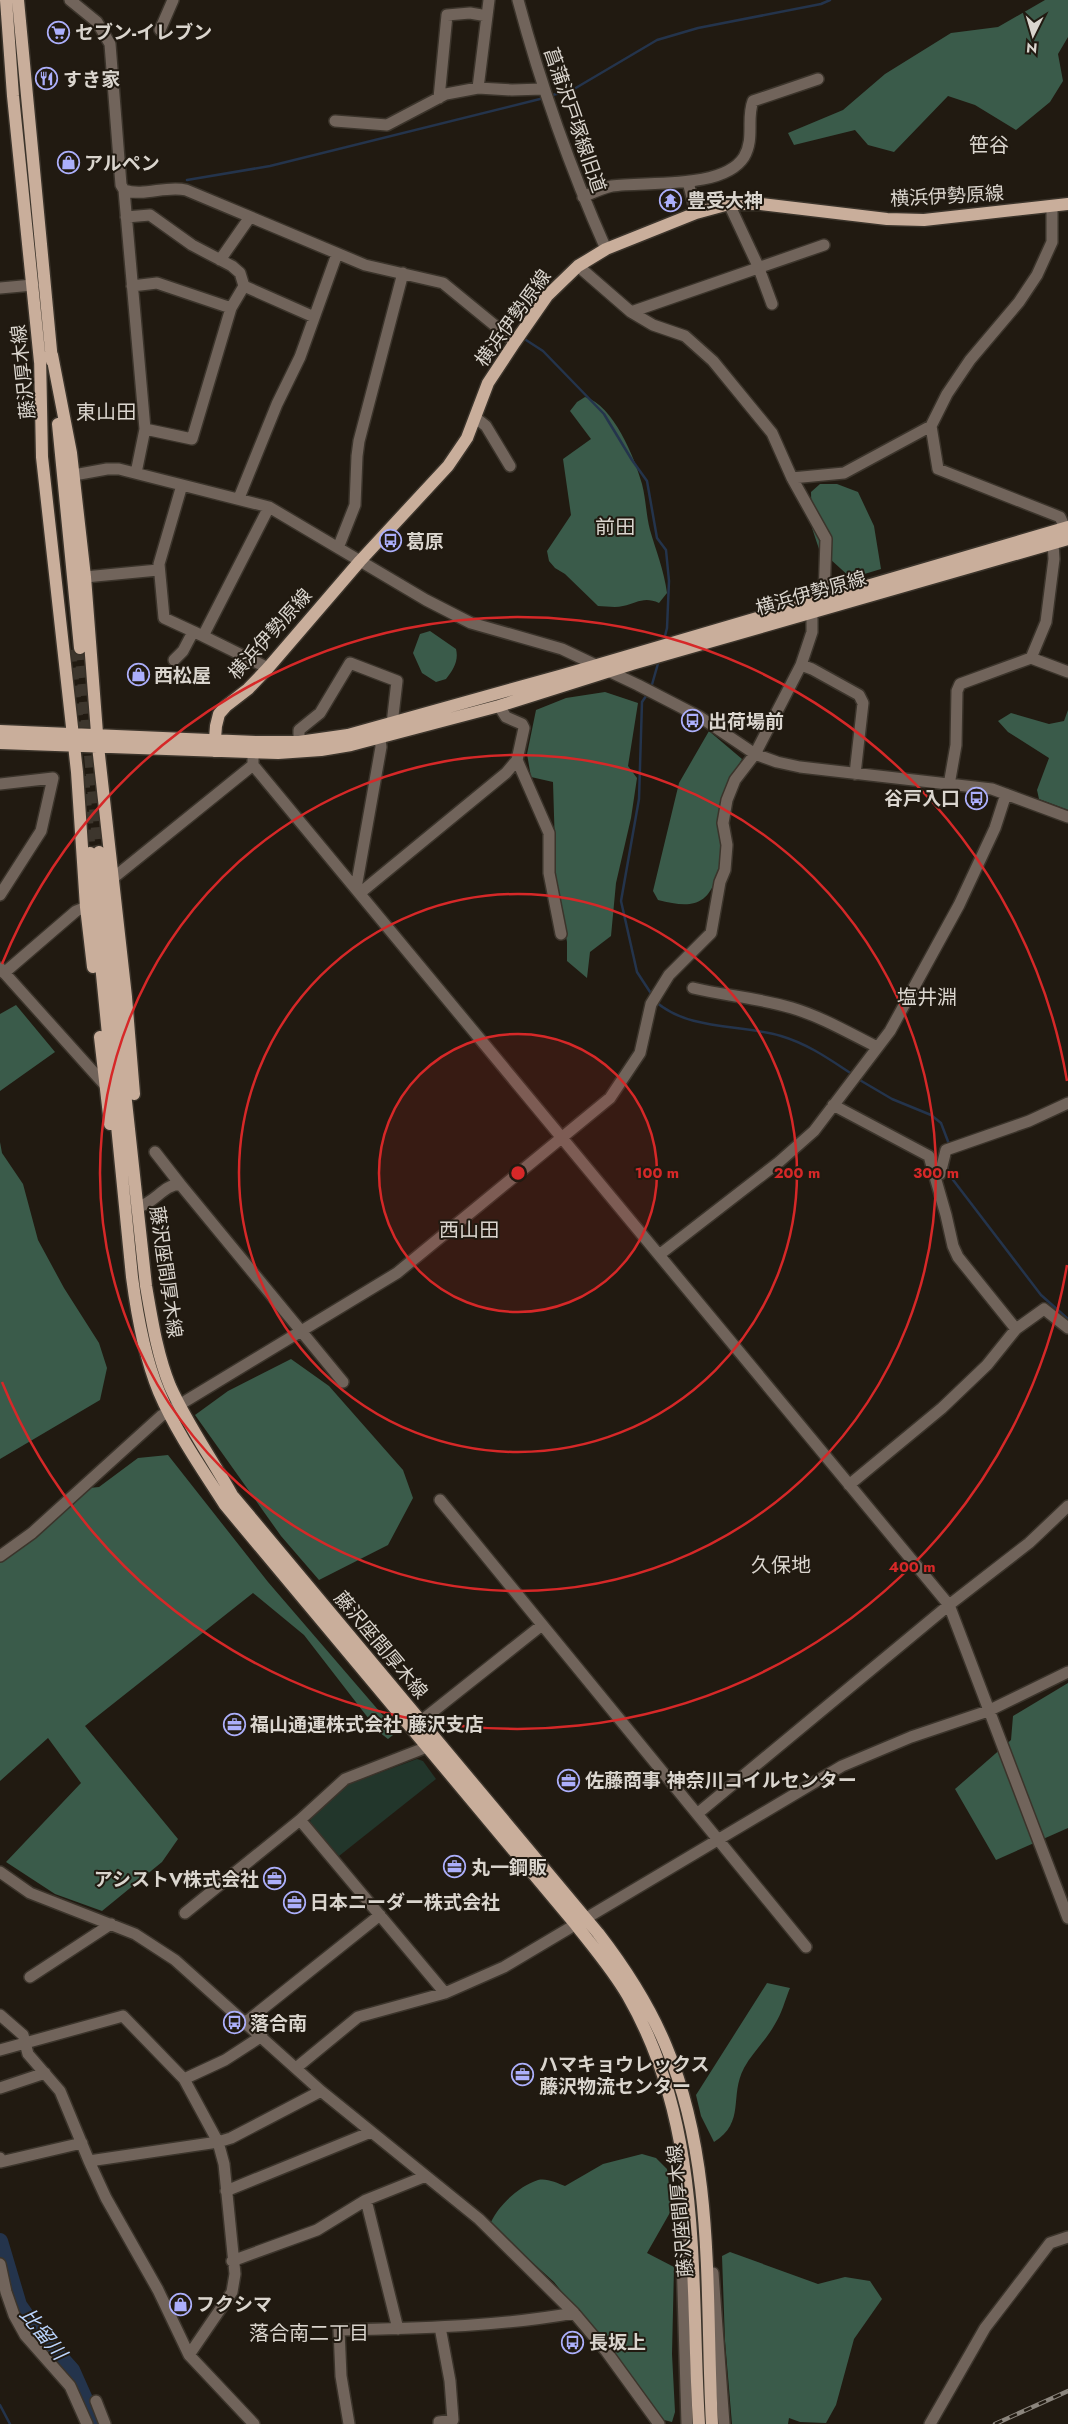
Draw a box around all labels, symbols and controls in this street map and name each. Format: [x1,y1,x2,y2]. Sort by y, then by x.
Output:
north arrow [1008,10,1058,60]
place label: セブン-イレブン [75,19,212,46]
supermarket icon: セブン-イレブン [47,20,71,44]
text: N [1025,38,1038,58]
street label: 菖蒲沢戸塚線旧道 [537,44,613,196]
place label: すき家 [63,66,120,93]
restaurant icon: すき家 [35,67,59,91]
district label: 笹谷 [969,131,1009,160]
place label: アルペン [84,150,160,177]
shop icon: アルペン [56,151,80,175]
street label: 横浜伊勢原線 [889,180,1005,212]
place label: 豊受大神 [687,187,763,214]
temple icon: 豊受大神 [659,188,683,212]
street label: 横浜伊勢原線 [469,264,557,372]
street label: 藤沢厚木線 [5,323,41,421]
district label: 東山田 [76,398,136,427]
district label: 前田 [595,513,635,542]
place label: 葛原 [406,528,444,555]
bus stop icon: 葛原 [378,529,402,553]
street label: 横浜伊勢原線 [752,564,870,622]
street label: 横浜伊勢原線 [222,583,318,685]
place label: 西松屋 [154,662,211,689]
shop icon: 西松屋 [126,663,150,687]
place label: 出荷場前 [708,708,784,735]
bus stop icon: 出荷場前 [680,709,704,733]
place label: 谷戸入口 [884,785,960,812]
bus stop icon: 谷戸入口 [964,786,988,810]
district label: 塩井淵 [897,983,957,1012]
text: 100 m [635,1162,679,1184]
text: 200 m [774,1162,820,1184]
text: 300 m [913,1162,959,1184]
centre of rings [509,1164,527,1182]
street label: 藤沢座間厚木線 [143,1204,189,1340]
district label: 西山田 [439,1216,499,1245]
district label: 久保地 [751,1551,811,1580]
text: 400 m [888,1556,936,1578]
street label: 藤沢座間厚木線 [328,1585,434,1705]
place label: 福山通運株式会社 藤沢支店 [250,1711,484,1738]
office icon: 福山通運株式会社 藤沢支店 [222,1712,246,1736]
place label: 佐藤商事 神奈川コイルセンター [585,1767,857,1794]
office icon: 佐藤商事 神奈川コイルセンター [557,1768,581,1792]
place label: 丸一鋼販 [471,1854,547,1881]
office icon: 丸一鋼販 [443,1855,467,1879]
place label: アシストV株式会社 [94,1866,259,1893]
office icon: アシストV株式会社 [263,1867,287,1891]
place label: 日本ニーダー株式会社 [310,1889,500,1916]
office icon: 日本ニーダー株式会社 [282,1890,306,1914]
place label: 落合南 [250,2010,307,2037]
bus stop icon: 落合南 [222,2011,246,2035]
place label: ハマキョウレックス 藤沢物流センター [539,2051,709,2100]
office icon: ハマキョウレックス 藤沢物流センター [511,2063,535,2087]
street label: 藤沢座間厚木線 [661,2144,699,2278]
place label: フクシマ [196,2291,272,2318]
shop icon: フクシマ [168,2292,192,2316]
water label: 比留川 [13,2302,74,2368]
district label: 落合南二丁目 [249,2319,369,2348]
place label: 長坂上 [589,2329,646,2356]
bus stop icon: 長坂上 [561,2330,585,2354]

